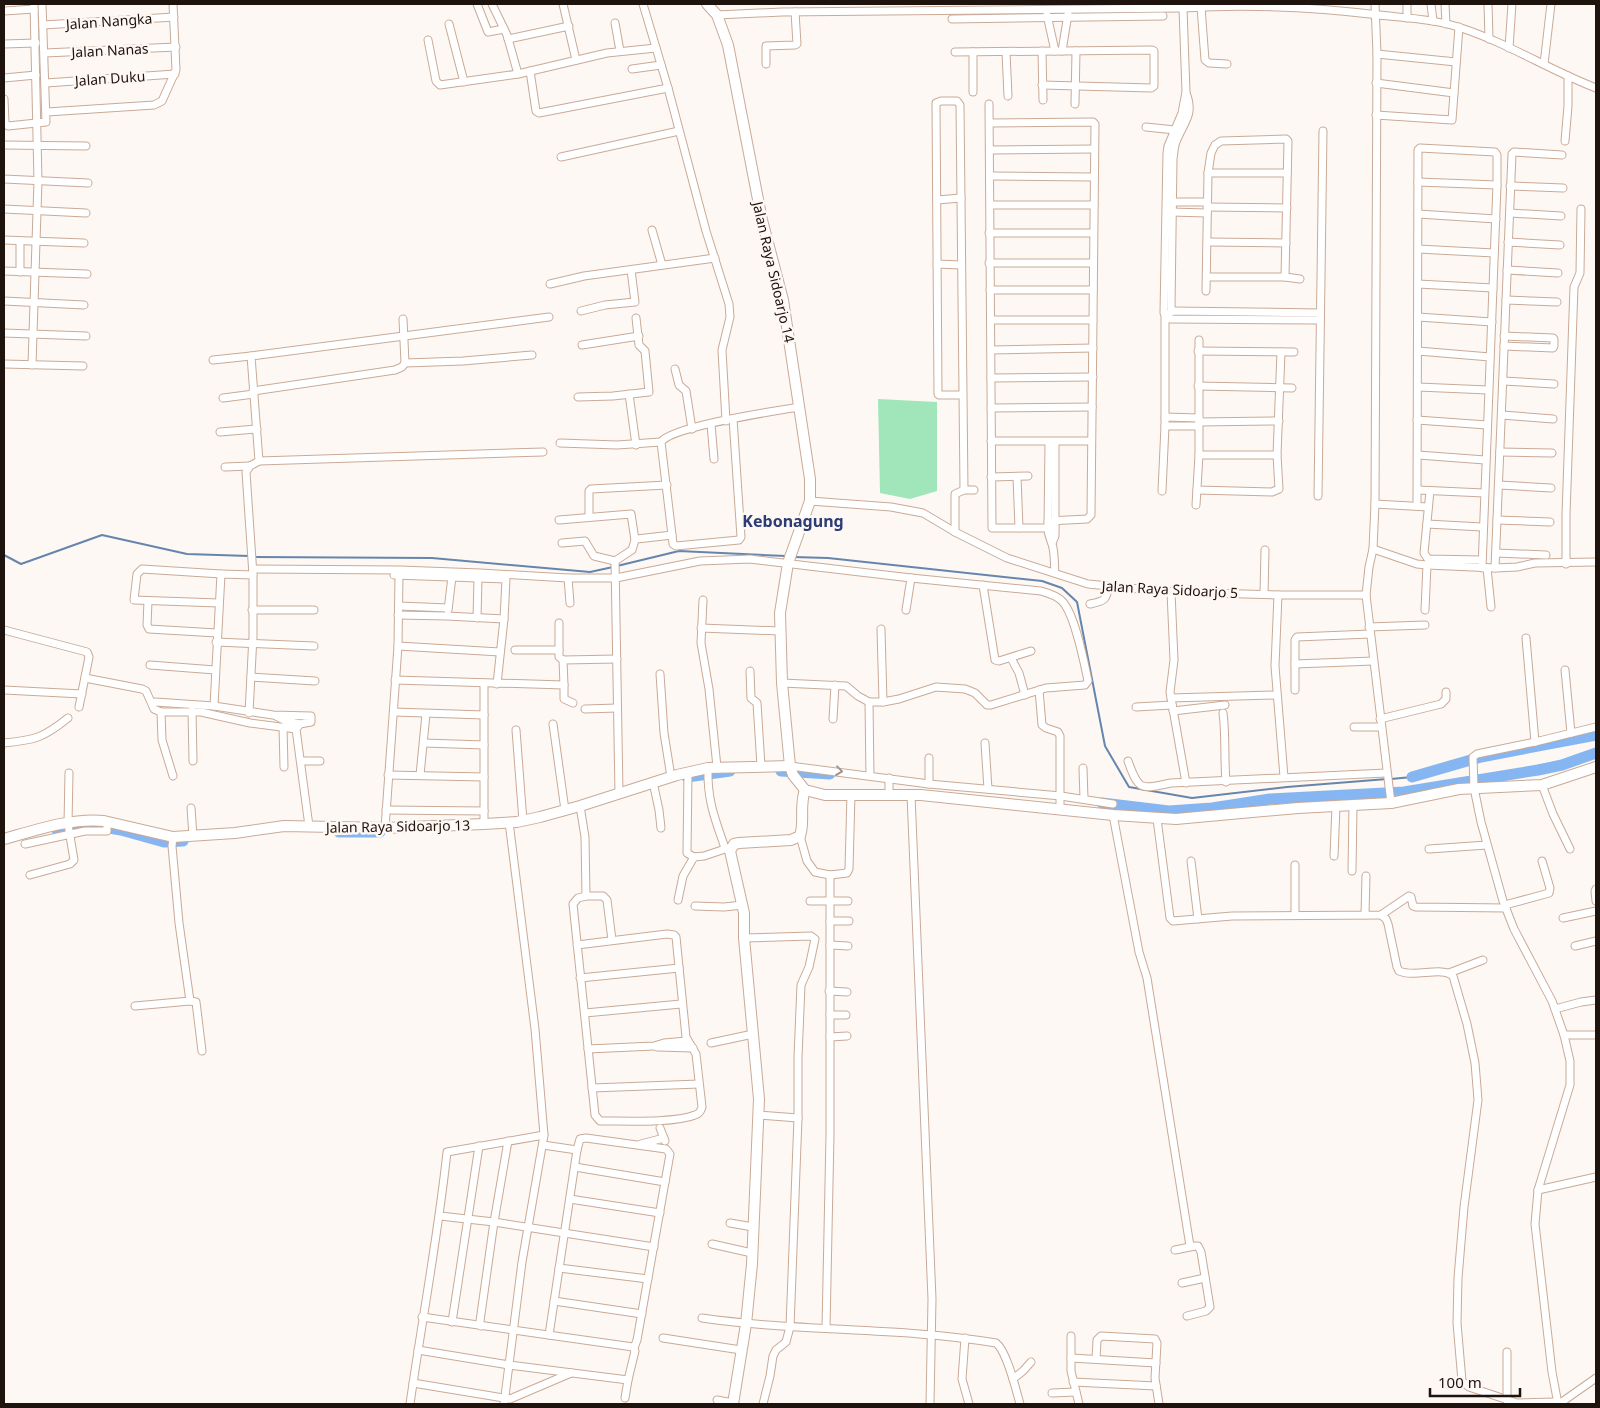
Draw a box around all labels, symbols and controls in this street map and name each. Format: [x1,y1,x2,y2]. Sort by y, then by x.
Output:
street label: Jalan Nangka [63,9,153,34]
street label: Jalan Nanas [69,38,149,62]
street label: Jalan Duku [72,66,146,90]
street label: Jalan Raya Sidoarjo 14 [748,198,799,344]
district label: Kebonagung [742,510,844,532]
street label: Jalan Raya Sidoarjo 5 [1099,576,1239,602]
one-way arrow [834,766,843,776]
street label: Jalan Raya Sidoarjo 13 [324,815,470,837]
scale bar [1430,1366,1520,1398]
text: 100 m [1438,1372,1482,1392]

